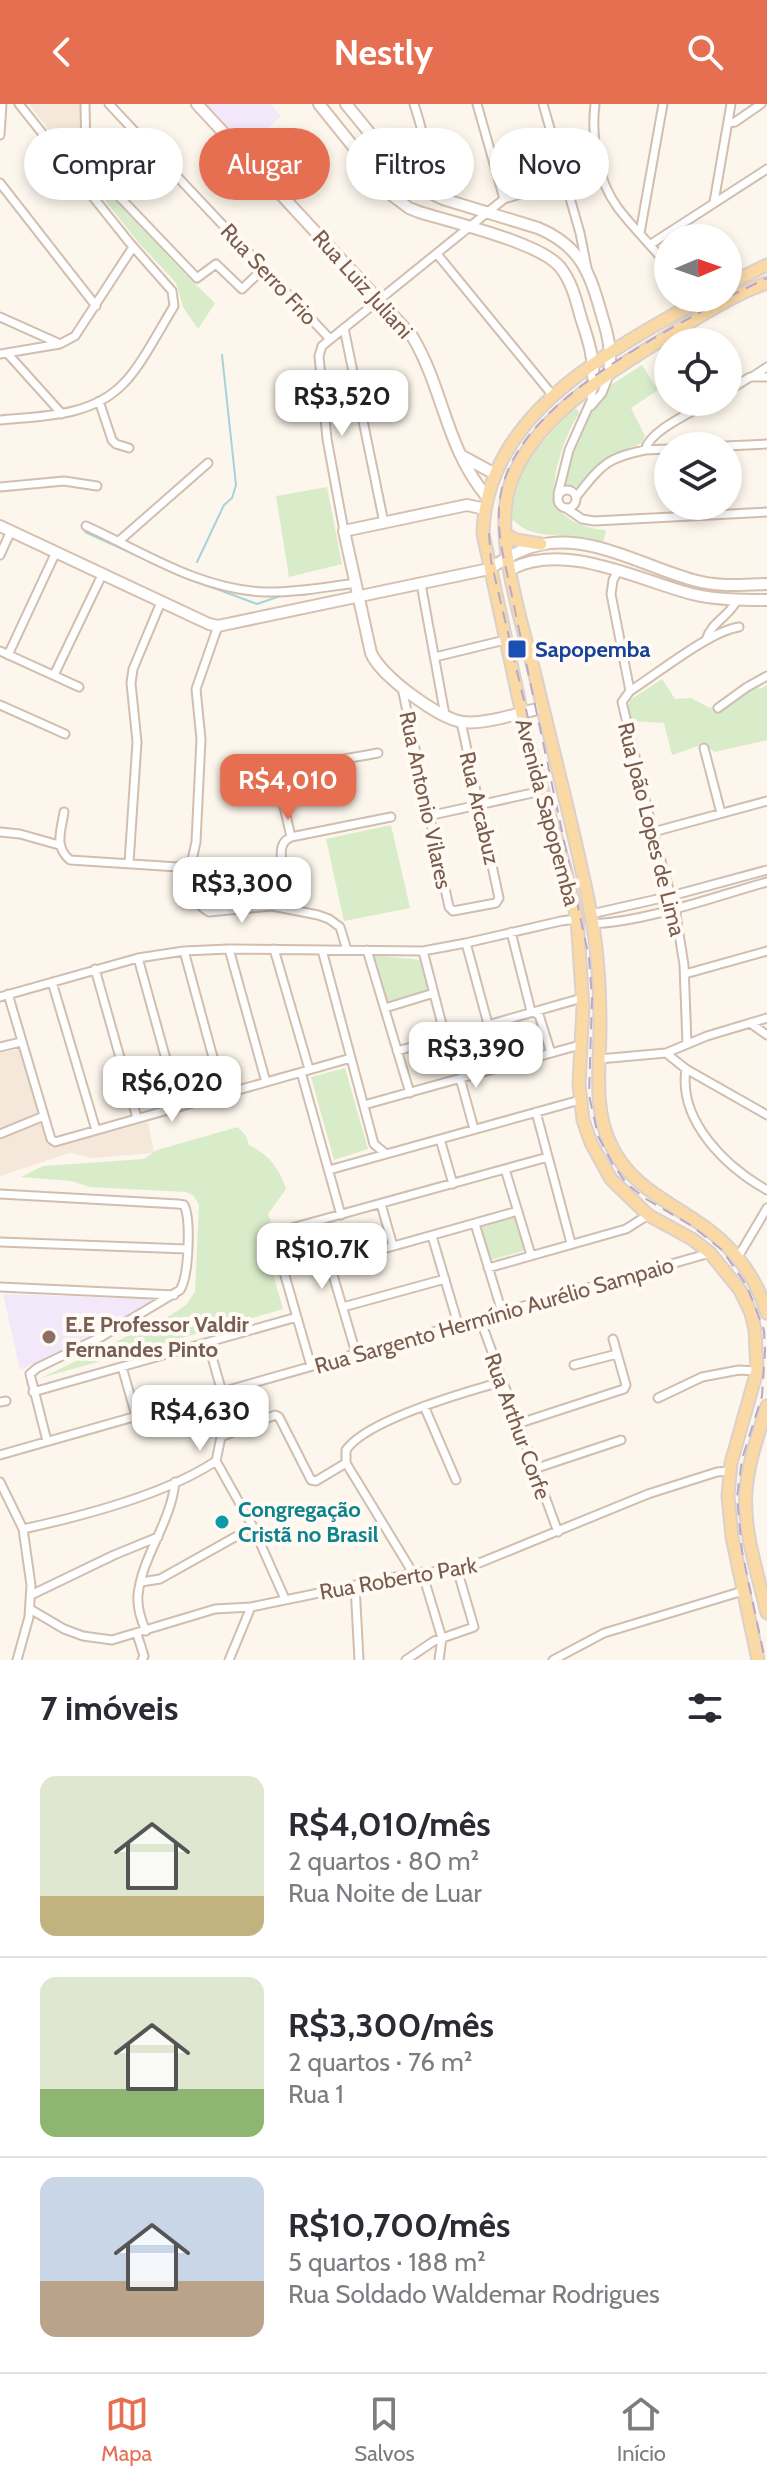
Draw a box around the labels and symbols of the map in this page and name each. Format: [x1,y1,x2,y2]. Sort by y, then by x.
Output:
street label: Rua Serro Frio [215,218,323,331]
north arrow [654,224,742,312]
street label: Rua Luiz Juliani [307,225,418,344]
pin: R$3,520 [268,370,416,438]
place label: Sapopemba [535,636,650,663]
marker: Sapopemba [506,638,528,660]
street label: Rua Antonio Vilares [393,709,458,891]
street label: Avenida Sapopemba [510,716,586,909]
street label: Rua João Lopes de Lima [612,719,691,939]
street label: Rua Arcabuz [453,749,506,867]
pin: R$4,010 [214,754,362,822]
pin: R$3,300 [168,857,316,925]
pin: R$3,390 [402,1022,550,1090]
pin: R$6,020 [98,1056,246,1124]
pin: R$10.7K [248,1223,396,1291]
street label: Rua Sargento Hermínio Aurélio Sampaio [311,1251,677,1380]
place label: E.E Professor Valdir Fernandes Pinto [65,1311,250,1363]
marker: E.E Professor Valdir Fernandes Pinto [40,1328,58,1346]
street label: Rua Arthur Corfe [479,1349,557,1503]
pin: R$4,630 [126,1385,274,1453]
place label: Congregação Cristã no Brasil [238,1496,379,1548]
marker: Congregação Cristã no Brasil [213,1513,231,1531]
street label: Rua Roberto Park [317,1551,479,1606]

